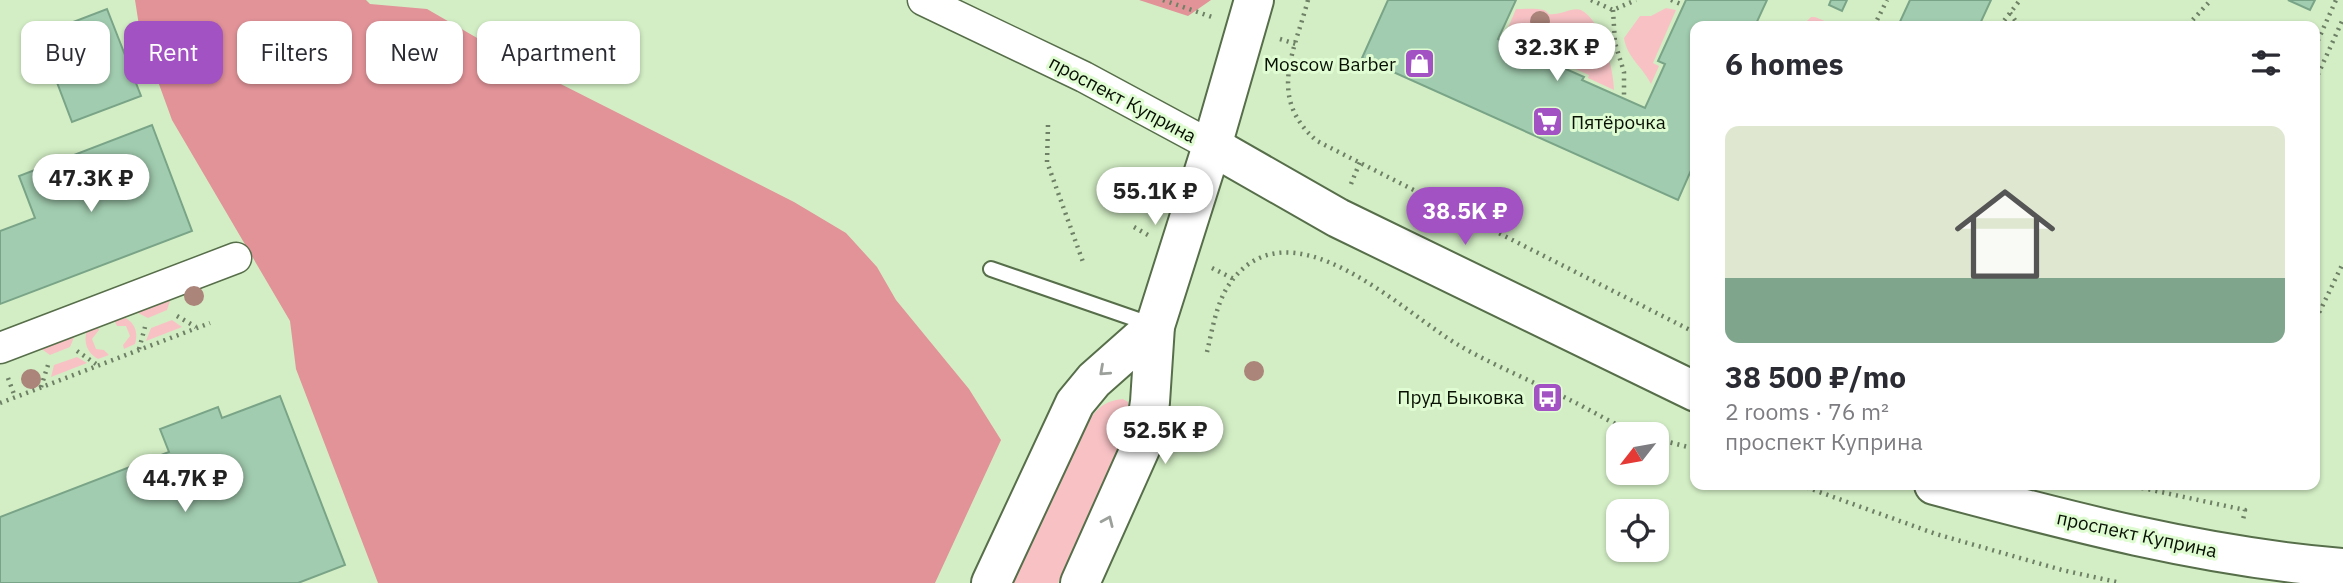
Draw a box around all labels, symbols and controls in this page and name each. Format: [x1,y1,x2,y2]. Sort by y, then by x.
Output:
chip: Buy [21,21,110,84]
chip: Rent [124,21,223,84]
chip: Filters [237,21,352,84]
chip: New [366,21,463,84]
chip: Apartment [477,21,640,84]
pin: 32.3K ₽ [1492,24,1622,83]
text: 32.3K ₽ [1514,31,1600,61]
text: 6 homes [1725,44,1844,83]
icon: filters [2247,44,2285,82]
shop icon: Moscow Barber [1402,47,1436,81]
street label: проспект Куприна [1045,50,1201,148]
place label: Moscow Barber [1264,52,1396,76]
supermarket icon: Пятёрочка [1531,105,1565,139]
place label: Пятёрочка [1571,110,1666,134]
pin: 47.3K ₽ [26,154,156,214]
text: 47.3K ₽ [48,162,134,192]
pin: 55.1K ₽ [1090,168,1220,227]
icon: home [1942,171,2068,297]
text: 55.1K ₽ [1112,175,1198,205]
pin: 38.5K ₽ [1400,188,1530,247]
text: 38.5K ₽ [1422,195,1508,225]
text: 38 500 ₽/mo [1725,357,1906,396]
one-way arrow [1099,363,1112,375]
bus stop icon: Пруд Быковка [1530,380,1564,414]
place label: Пруд Быковка [1397,385,1524,409]
text: 2 rooms · 76 m² [1725,396,1889,426]
pin: 52.5K ₽ [1100,406,1230,466]
text: 52.5K ₽ [1122,414,1208,444]
north arrow [1606,422,1670,485]
map controls [1606,422,1669,562]
text: проспект Куприна [1725,426,1923,456]
pin: 44.7K ₽ [120,454,250,514]
text: 44.7K ₽ [142,462,228,492]
button: locate [1606,499,1669,562]
street label: проспект Куприна [2055,505,2219,563]
one-way arrow [1100,516,1114,528]

